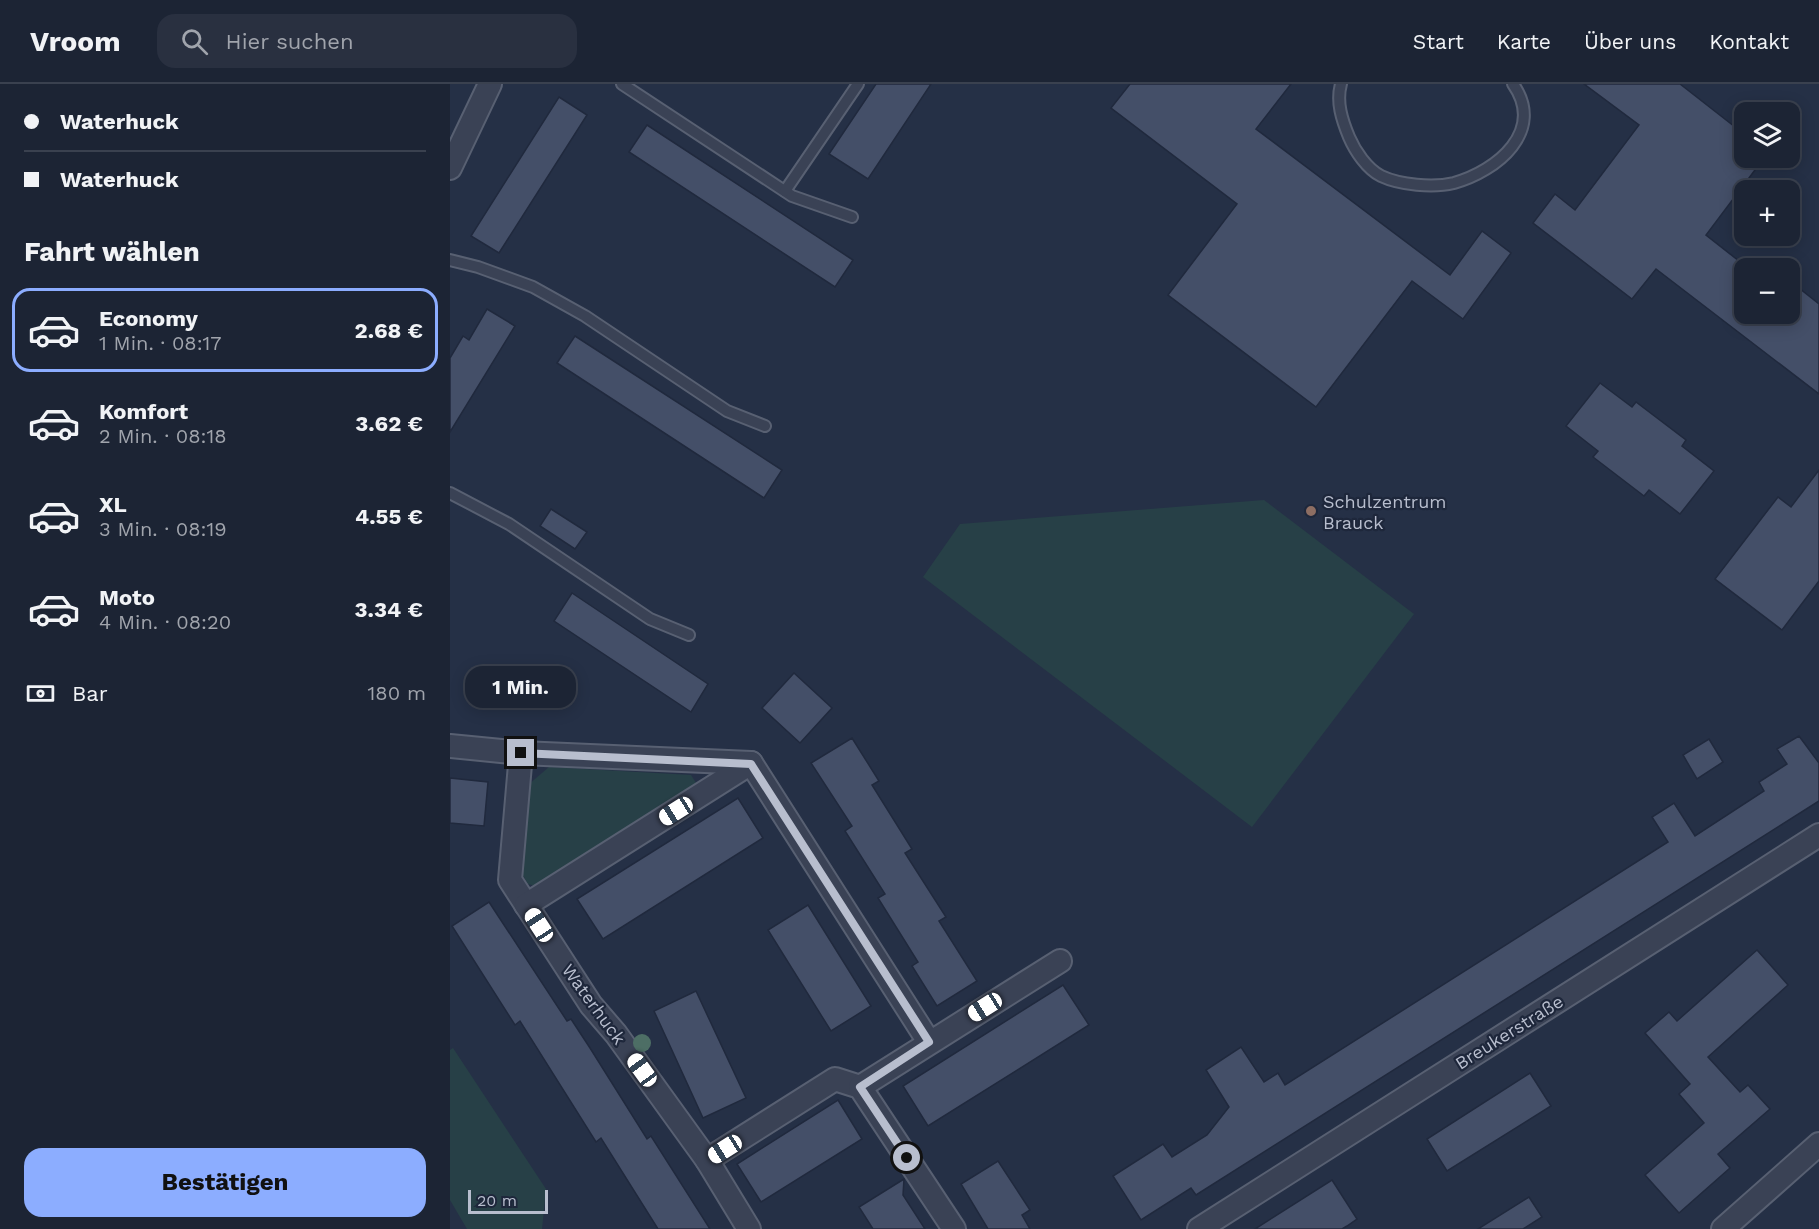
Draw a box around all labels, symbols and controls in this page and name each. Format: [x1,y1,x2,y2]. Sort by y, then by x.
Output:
search box [157,14,577,68]
text: Vroom [30,25,121,58]
icon: search [178,25,211,58]
text: Hier suchen [226,29,354,54]
text: Start [1413,29,1464,54]
text: Karte [1497,29,1551,54]
text: Über uns [1584,29,1676,54]
text: Kontakt [1709,29,1789,54]
map controls [1734,102,1800,324]
button: layers [1734,102,1800,168]
text: Waterhuck [60,109,179,134]
text: Waterhuck [60,167,179,192]
button: + [1734,180,1800,246]
text: Fahrt wählen [24,236,200,268]
button: − [1734,258,1800,324]
icon: car [27,303,81,357]
text: Economy [99,306,198,331]
text: 2.68 € [355,318,423,343]
text: 1 Min. · 08:17 [99,331,222,355]
icon: car [27,396,81,450]
text: Komfort [99,399,188,424]
text: 3.62 € [355,411,423,436]
text: 2 Min. · 08:18 [99,424,227,448]
icon: car [27,489,81,543]
place label: Schulzentrum Brauck [1323,491,1446,533]
text: XL [99,492,127,517]
text: 4.55 € [355,504,423,529]
marker: Schulzentrum Brauck [1304,504,1318,518]
text: 3 Min. · 08:19 [99,517,227,541]
icon: car [27,582,81,636]
text: Moto [99,585,155,610]
text: 3.34 € [355,597,423,622]
text: 4 Min. · 08:20 [99,610,231,634]
callout: 1 Min. [466,666,577,708]
text: 1 Min. [492,675,549,699]
icon: cash [24,677,57,710]
text: Bar [72,681,108,706]
text: 180 m [368,681,426,705]
route end [507,739,534,766]
car [656,794,696,828]
car [522,905,556,945]
street label: Waterhuck [558,960,630,1048]
car [965,990,1005,1024]
street label: Breukerstraße [1451,990,1567,1074]
car [624,1050,660,1090]
car [705,1132,745,1166]
route start [893,1144,920,1171]
button: Bestätigen [24,1148,426,1217]
scale bar [468,1187,548,1214]
text: 20 m [477,1191,517,1210]

